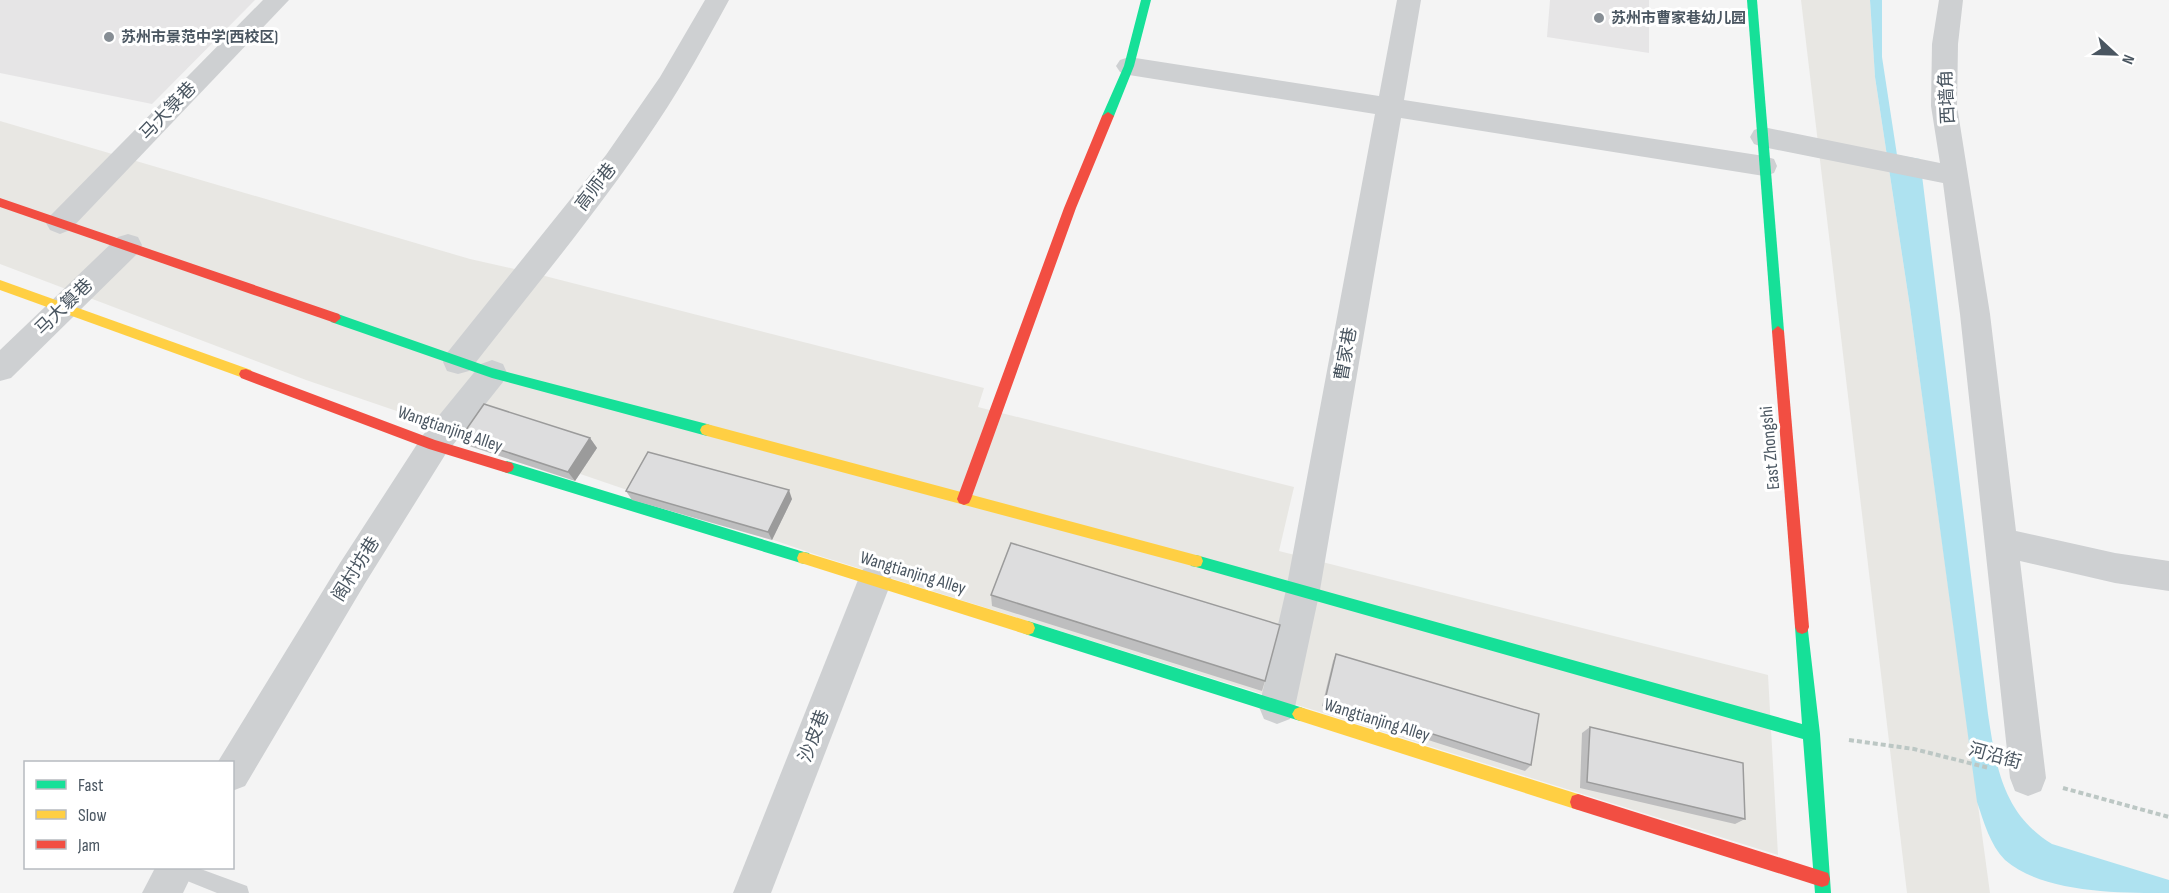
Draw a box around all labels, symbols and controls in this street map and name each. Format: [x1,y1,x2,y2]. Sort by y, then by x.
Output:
place label: 苏州市曹家巷幼儿园 [1611,9,1746,28]
marker: 苏州市曹家巷幼儿园 [1592,11,1606,25]
north arrow [2085,24,2145,84]
place label: 苏州市景范中学(西校区) [121,28,278,47]
marker: 苏州市景范中学(西校区) [102,30,116,44]
text: N [2117,52,2138,67]
street label: 西墙角 [1935,69,1959,125]
street label: 马大箓巷 [135,78,201,144]
street label: 高师巷 [571,159,621,215]
street label: 马大篡巷 [31,274,97,340]
street label: 曹家巷 [1331,326,1361,382]
street label: Wangtianjing Alley [395,401,505,457]
street label: East Zhongshi [1756,405,1784,491]
street label: 阁村坊巷 [328,533,384,605]
street label: Wangtianjing Alley [858,547,968,599]
street label: Wangtianjing Alley [1322,694,1432,746]
street label: 沙皮巷 [795,707,833,765]
street label: 河沿街 [1966,739,2024,773]
legend [24,761,234,869]
text: Fast [78,775,104,796]
text: Slow [78,805,107,826]
text: Jam [77,835,100,856]

